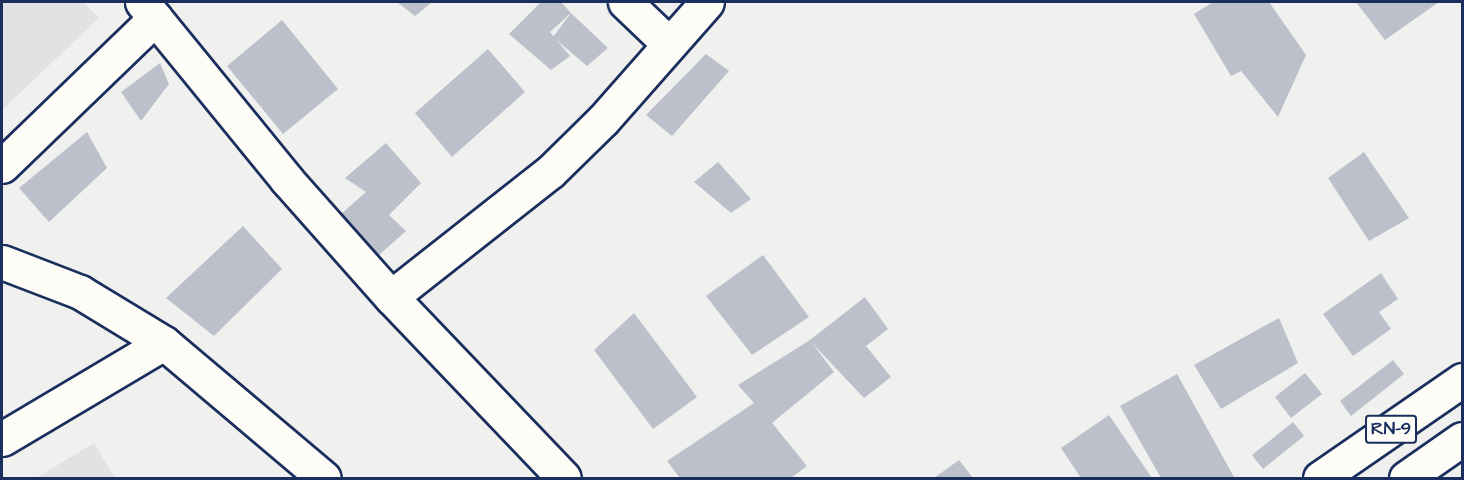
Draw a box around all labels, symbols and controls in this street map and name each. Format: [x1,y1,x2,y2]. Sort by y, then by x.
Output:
road number: RN-9 [1364,414,1418,444]

